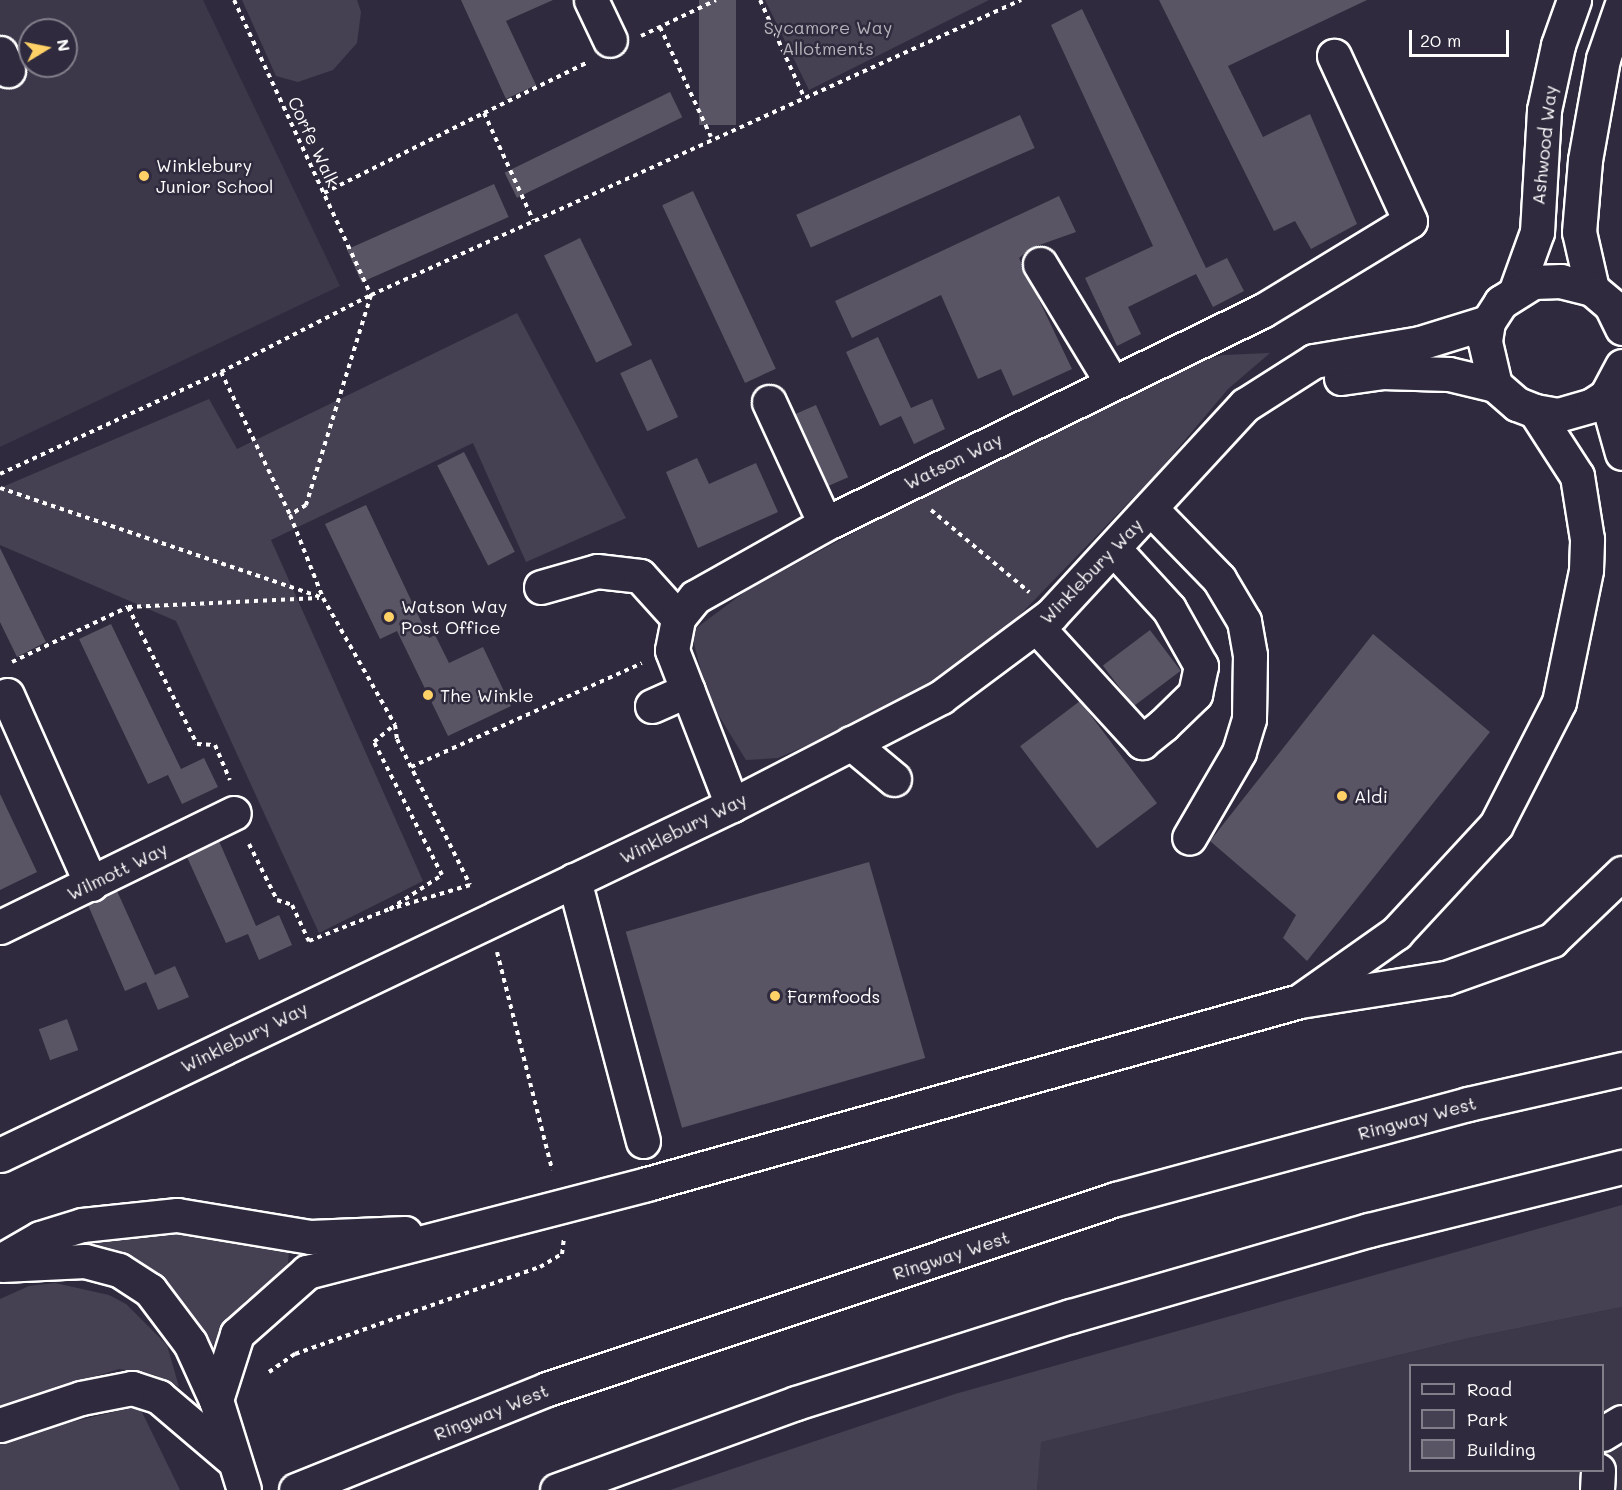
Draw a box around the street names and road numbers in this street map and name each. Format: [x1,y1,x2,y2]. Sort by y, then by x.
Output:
street label: Ashwood Way [1527,84,1561,206]
street label: Corfe Walk [284,93,344,191]
street label: Watson Way [900,428,1006,494]
street label: Winklebury Way [1035,514,1147,628]
street label: Winklebury Way [616,788,750,868]
street label: Wilmott Way [63,837,171,905]
street label: Winklebury Way [177,997,311,1077]
street label: Ringway West [1356,1092,1478,1144]
street label: Ringway West [890,1226,1012,1284]
street label: Ringway West [431,1379,551,1445]

